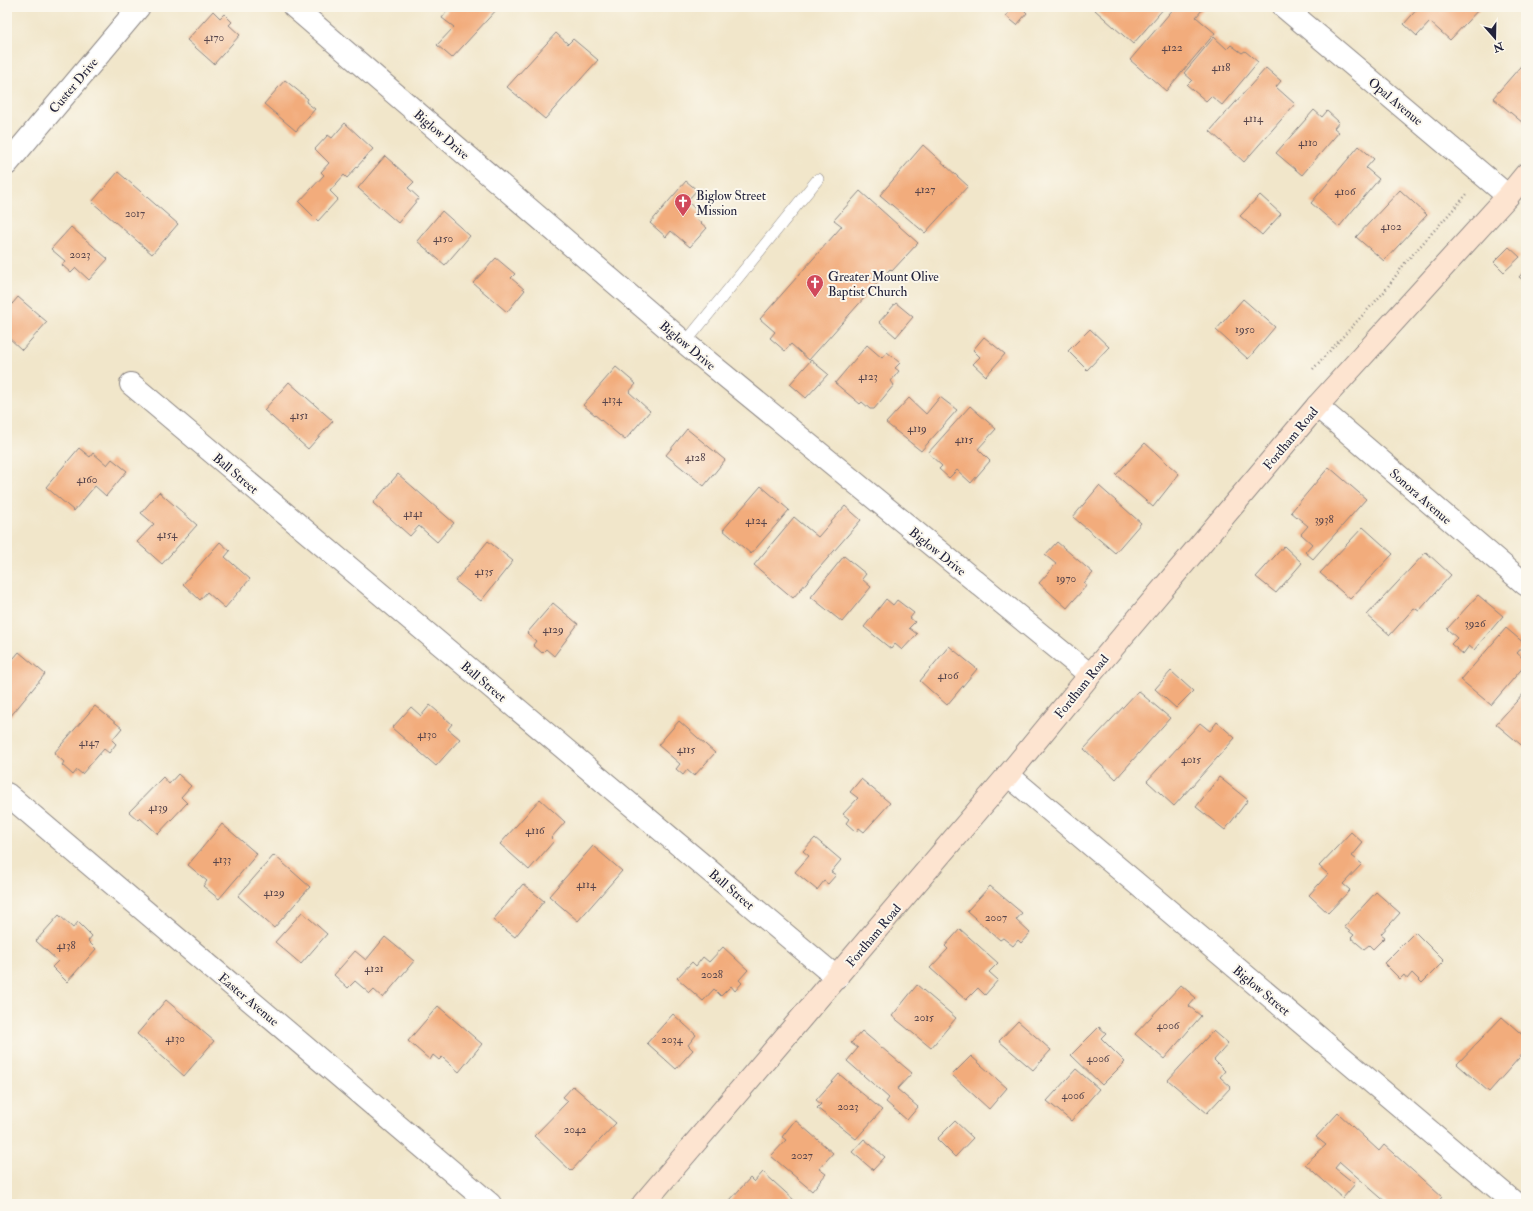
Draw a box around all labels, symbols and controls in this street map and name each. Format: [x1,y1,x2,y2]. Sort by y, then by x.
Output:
north arrow [1475,18,1515,58]
house number: 4170 [204,31,225,44]
text: N [1490,39,1506,55]
house number: 4122 [1161,41,1183,54]
street label: Custer Drive [46,54,102,117]
house number: 4118 [1212,61,1230,74]
street label: Opal Avenue [1364,74,1426,130]
street label: Biglow Drive [410,106,473,164]
house number: 4114 [1243,112,1264,125]
house number: 4110 [1298,136,1318,149]
house number: 4127 [915,183,935,196]
house number: 4106 [1335,185,1357,198]
place label: Biglow Street Mission [696,188,766,219]
church icon: Biglow Street Mission [673,192,693,217]
house number: 2017 [125,207,145,220]
house number: 4102 [1380,220,1402,233]
house number: 4150 [433,232,453,245]
house number: 2023 [69,248,91,261]
place label: Greater Mount Olive Baptist Church [828,269,939,301]
church icon: Greater Mount Olive Baptist Church [805,273,825,298]
street label: Biglow Drive [656,318,719,374]
house number: 1950 [1235,323,1255,336]
house number: 4123 [858,370,878,383]
house number: 4134 [602,393,623,406]
street label: Fordham Road [1260,403,1322,473]
house number: 4151 [290,409,308,422]
house number: 4119 [907,422,927,435]
house number: 4115 [955,433,973,446]
street label: Ball Street [209,450,261,497]
house number: 4128 [685,451,705,464]
street label: Sonora Avenue [1386,465,1455,528]
house number: 4160 [77,473,98,486]
house number: 4141 [403,507,423,520]
house number: 3938 [1314,513,1334,526]
house number: 4124 [745,514,768,527]
street label: Biglow Drive [906,524,969,580]
house number: 4154 [157,528,178,541]
house number: 4135 [475,565,494,578]
house number: 1970 [1056,572,1076,585]
house number: 3926 [1465,617,1487,630]
house number: 4129 [542,623,564,636]
street label: Fordham Road [1051,651,1113,722]
street label: Ball Street [457,658,509,705]
house number: 4106 [938,669,960,682]
house number: 4130 [417,728,437,741]
house number: 4147 [79,736,99,749]
house number: 4115 [677,743,695,756]
house number: 4015 [1181,753,1201,766]
house number: 4139 [148,801,168,814]
house number: 4116 [525,824,546,837]
house number: 4133 [213,853,231,866]
street label: Ball Street [705,866,757,913]
house number: 4114 [576,878,597,891]
house number: 4129 [263,886,285,899]
street label: Fordham Road [843,900,905,970]
house number: 2007 [985,911,1007,924]
house number: 4138 [56,939,76,952]
house number: 4121 [364,962,384,975]
street label: Biglow Street [1229,962,1293,1019]
house number: 2028 [701,968,723,981]
street label: Easter Avenue [215,970,282,1030]
house number: 2015 [914,1011,934,1024]
house number: 4006 [1157,1019,1181,1032]
house number: 4130 [165,1032,185,1045]
house number: 2034 [661,1033,684,1046]
house number: 4006 [1087,1052,1111,1065]
house number: 4006 [1062,1089,1086,1102]
house number: 2023 [837,1100,859,1113]
house number: 2042 [564,1123,587,1136]
house number: 2027 [791,1149,813,1162]

